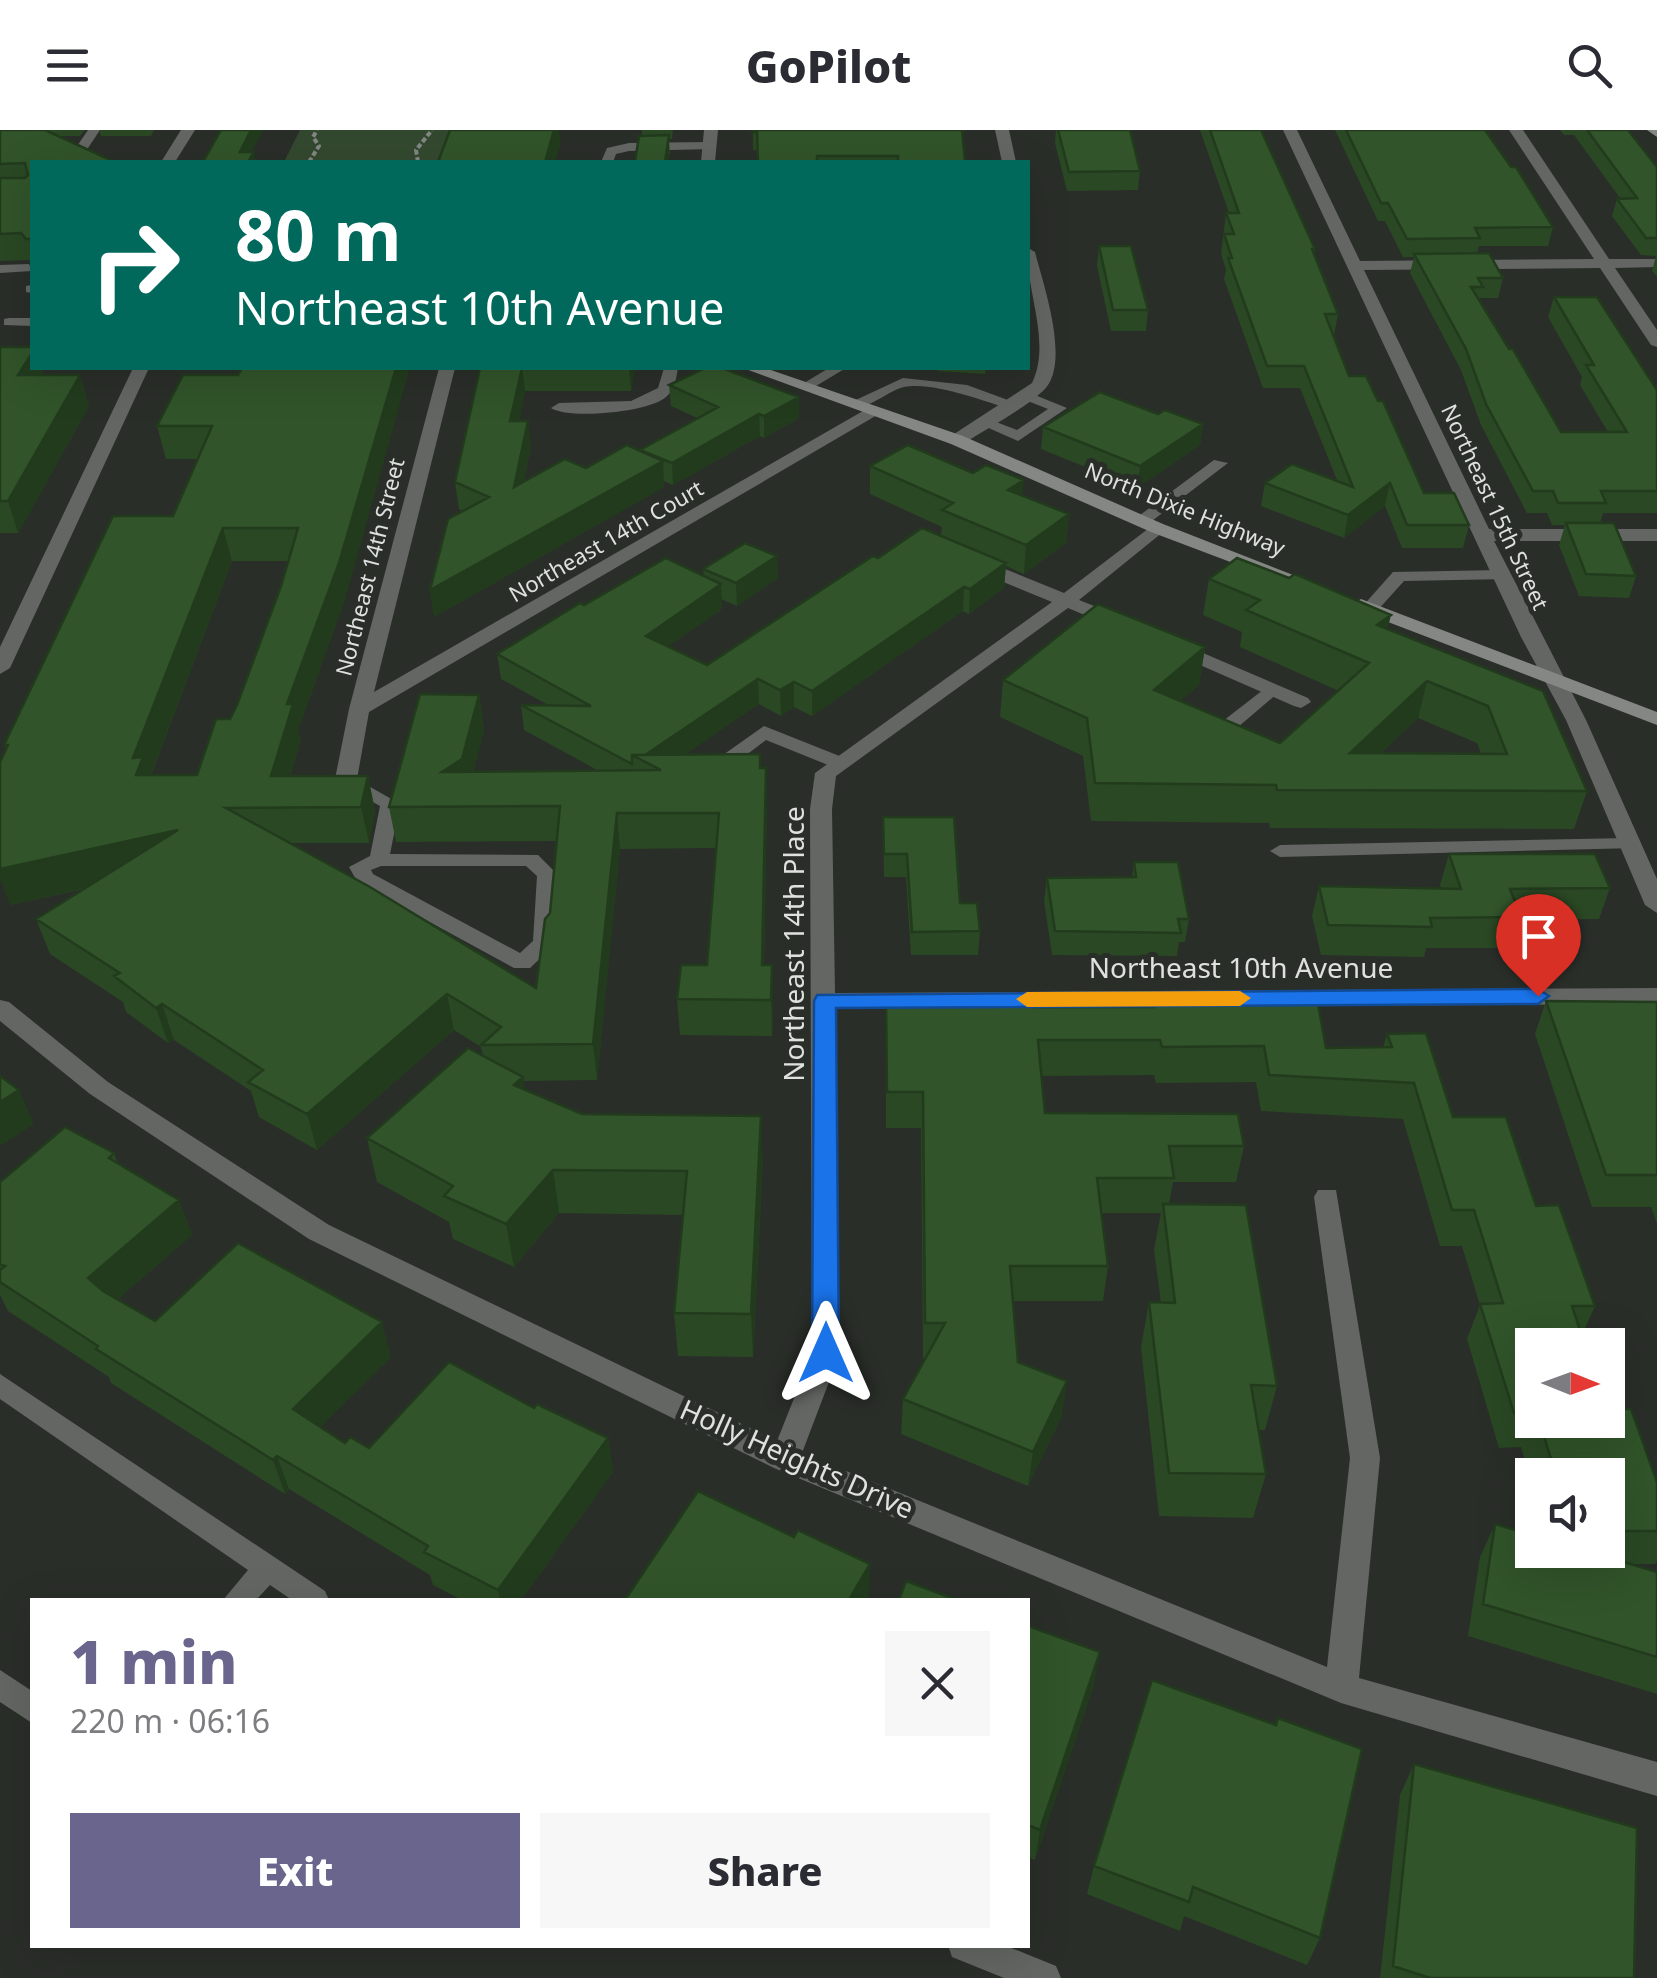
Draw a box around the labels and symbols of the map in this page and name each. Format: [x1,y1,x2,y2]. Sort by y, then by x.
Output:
street label: Northeast 15th Street [1435,399,1557,614]
street label: North Dixie Highway [1081,454,1291,562]
street label: Northeast 14th Street [327,455,411,679]
street label: Northeast 14th Court [503,472,708,608]
street label: Northeast 14th Place [774,806,812,1082]
pin [1496,894,1581,997]
street label: Northeast 10th Avenue [1089,948,1393,986]
position arrow [774,1301,878,1405]
north arrow [1515,1328,1625,1438]
street label: Holly Heights Drive [675,1389,920,1527]

